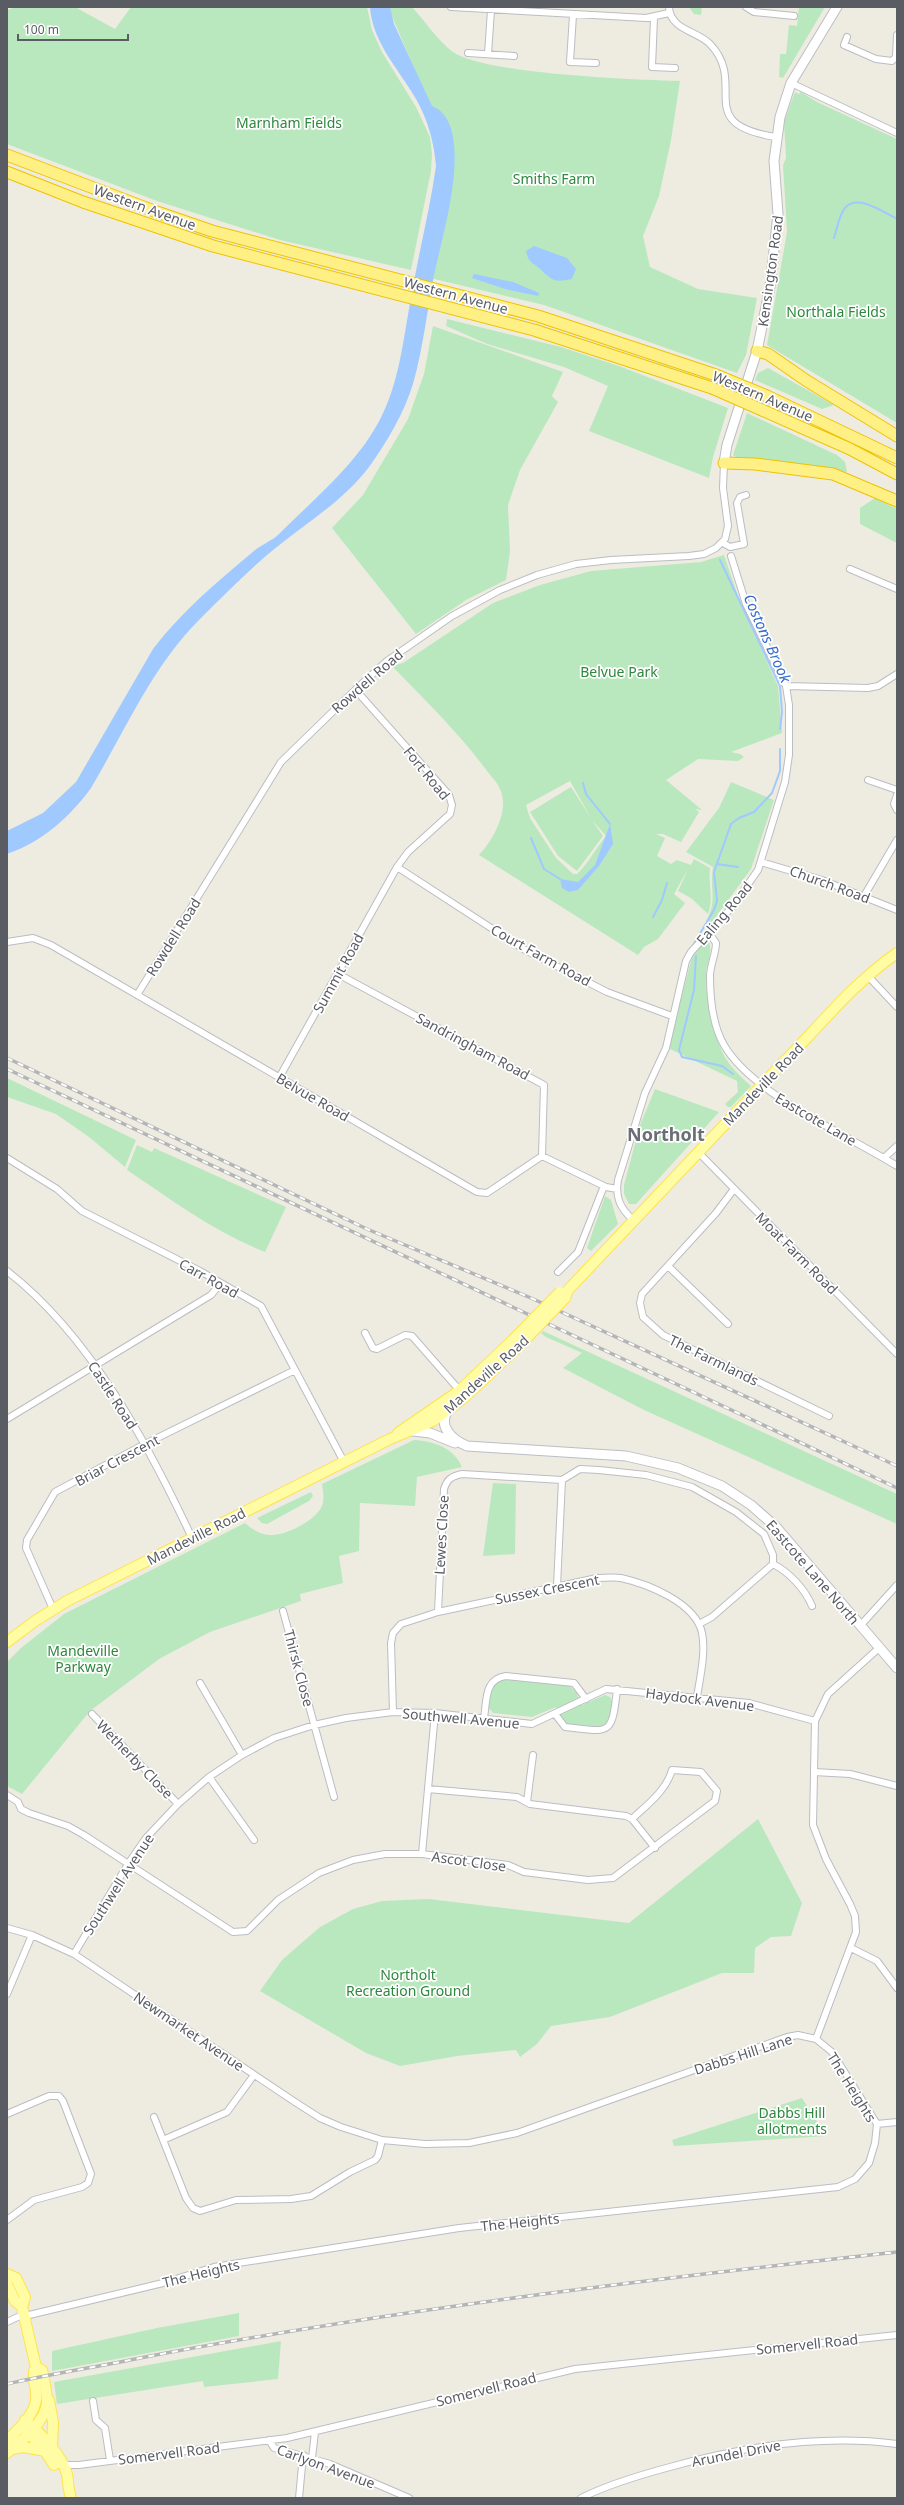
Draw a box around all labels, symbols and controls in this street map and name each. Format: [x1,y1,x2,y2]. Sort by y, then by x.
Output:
scale bar [18,16,128,42]
text: 100 m [24,21,59,38]
park label: Marnham Fields [236,113,342,132]
park label: Smiths Farm [513,169,595,188]
street label: Western Avenue [91,180,199,234]
street label: Kensington Road [753,214,787,328]
street label: Western Avenue [402,272,510,318]
park label: Northala Fields [786,302,886,321]
street label: Western Avenue [710,366,816,426]
water label: Costons Brook [740,590,797,686]
street label: Rowdell Road [327,645,407,717]
park label: Belvue Park [580,662,658,681]
street label: Fort Road [400,742,454,804]
street label: Church Road [787,861,873,907]
street label: Ealing Road [692,877,756,949]
street label: Rowdell Road [141,894,205,980]
street label: Court Farm Road [488,920,594,990]
street label: Summit Road [308,930,368,1016]
street label: Sandringham Road [413,1008,533,1084]
street label: Mandeville Road [718,1038,808,1130]
street label: Belvue Road [273,1068,353,1126]
street label: Eastcote Lane [772,1088,860,1150]
district label: Northolt [627,1122,705,1146]
street label: Moat Farm Road [752,1208,842,1298]
street label: Carr Road [176,1254,242,1302]
street label: The Farmlands [666,1330,762,1390]
street label: Mandeville Road [439,1331,533,1417]
street label: Castle Road [84,1357,142,1433]
street label: Briar Crescent [71,1430,163,1490]
street label: Lewes Close [429,1495,453,1575]
street label: Mandeville Road [143,1503,249,1569]
street label: Eastcote Lane North [762,1516,864,1628]
street label: Sussex Crescent [493,1570,601,1608]
street label: Thirsk Close [280,1627,318,1709]
park label: Mandeville Parkway [47,1641,119,1676]
street label: Haydock Avenue [645,1683,756,1715]
street label: Southwell Avenue [402,1703,520,1733]
street label: Wetherby Close [93,1715,178,1803]
street label: Southwell Avenue [78,1829,158,1938]
street label: Ascot Close [431,1846,508,1876]
park label: Northolt Recreation Ground [346,1965,470,2000]
street label: Newmarket Avenue [130,1987,248,2075]
street label: Dabbs Hill Lane [691,2029,795,2079]
street label: The Heights [823,2049,881,2126]
park label: Dabbs Hill allotments [757,2103,827,2138]
street label: The Heights [480,2208,560,2236]
street label: The Heights [160,2254,242,2292]
street label: Somervell Road [755,2329,859,2359]
street label: Somervell Road [434,2367,538,2411]
street label: Arundel Drive [690,2435,782,2471]
street label: Somervell Road [117,2437,221,2469]
street label: Carlyon Avenue [274,2439,378,2493]

